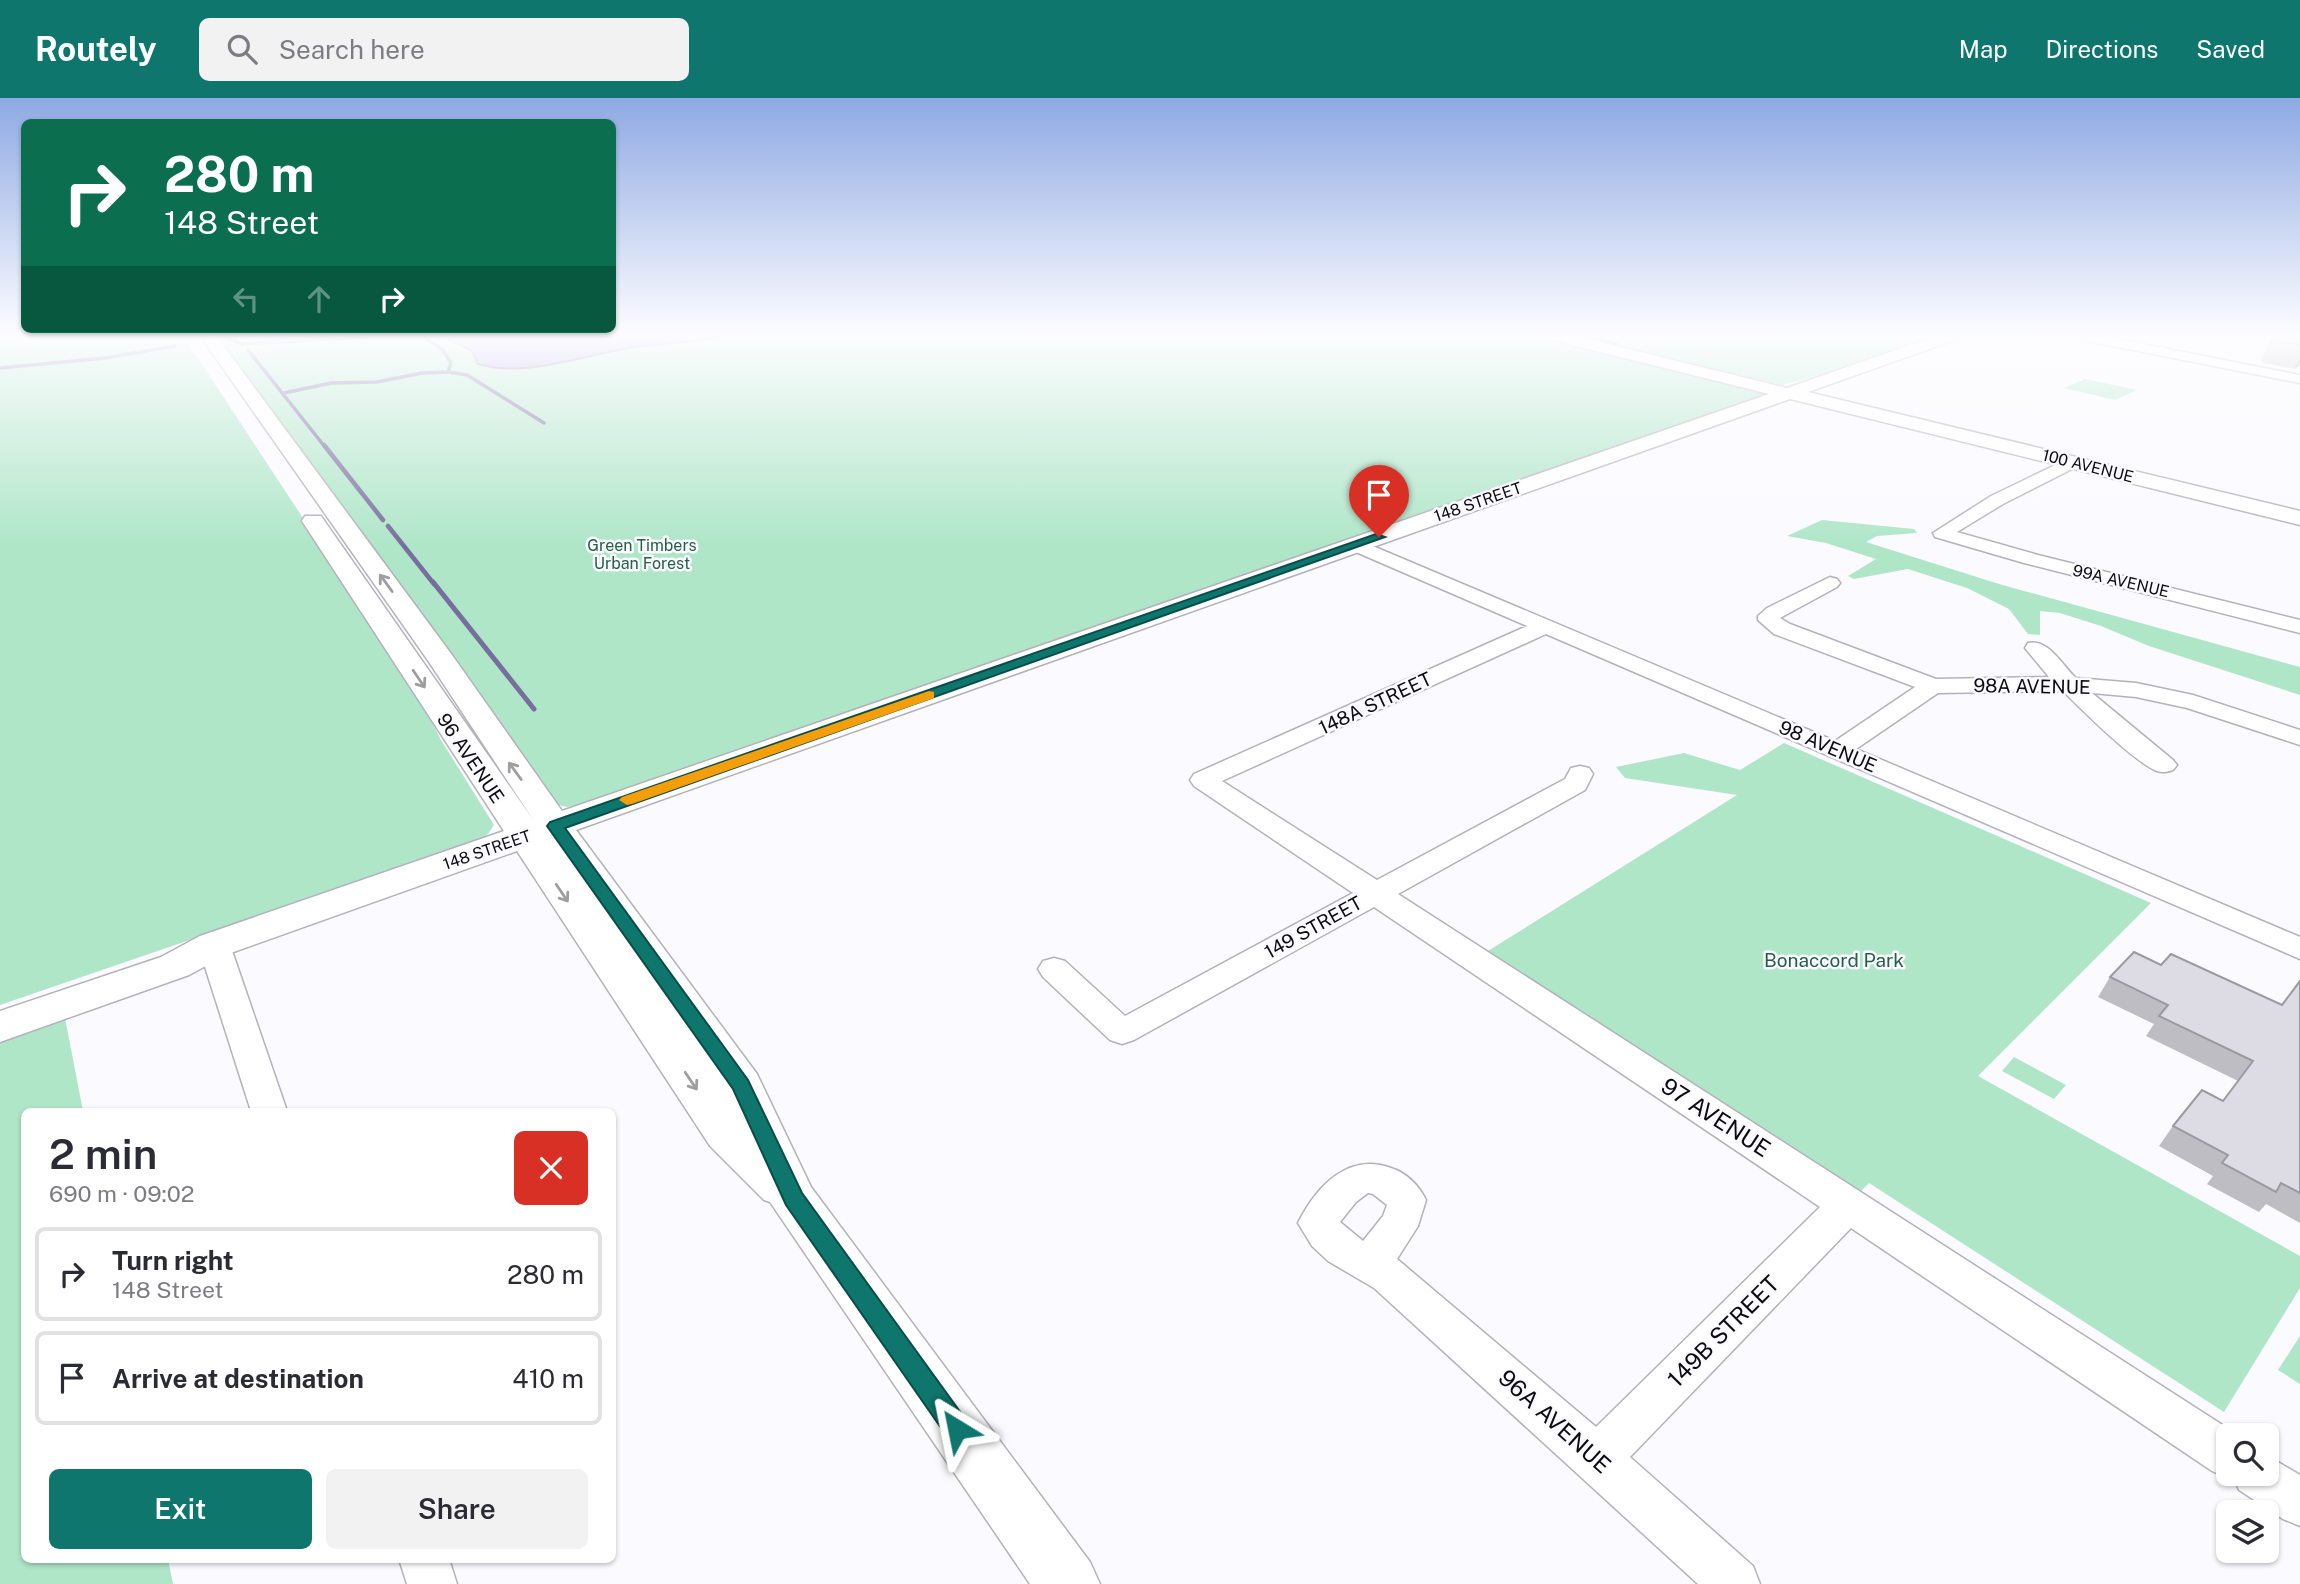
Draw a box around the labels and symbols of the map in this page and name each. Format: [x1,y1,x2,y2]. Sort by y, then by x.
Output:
street label: 100 AVENUE [2040,445,2136,487]
pin [1349,465,1409,537]
street label: 148 STREET [1432,478,1525,526]
park label: Green Timbers Urban Forest [587,536,697,573]
street label: 99A AVENUE [2071,561,2171,601]
one-way arrow [379,574,393,593]
street label: 148A STREET [1315,667,1435,739]
one-way arrow [411,669,426,688]
street label: 98A AVENUE [1973,674,2091,698]
street label: 96 AVENUE [433,709,509,807]
street label: 98 AVENUE [1776,716,1880,776]
one-way arrow [508,762,522,781]
street label: 148 STREET [441,826,534,874]
one-way arrow [555,883,569,902]
street label: 149 STREET [1260,891,1366,963]
park label: Bonaccord Park [1764,949,1904,971]
one-way arrow [683,1071,698,1090]
street label: 97 AVENUE [1656,1072,1776,1162]
street label: 149B STREET [1662,1270,1784,1392]
street label: 96A AVENUE [1493,1364,1617,1478]
position arrow [920,1392,994,1466]

